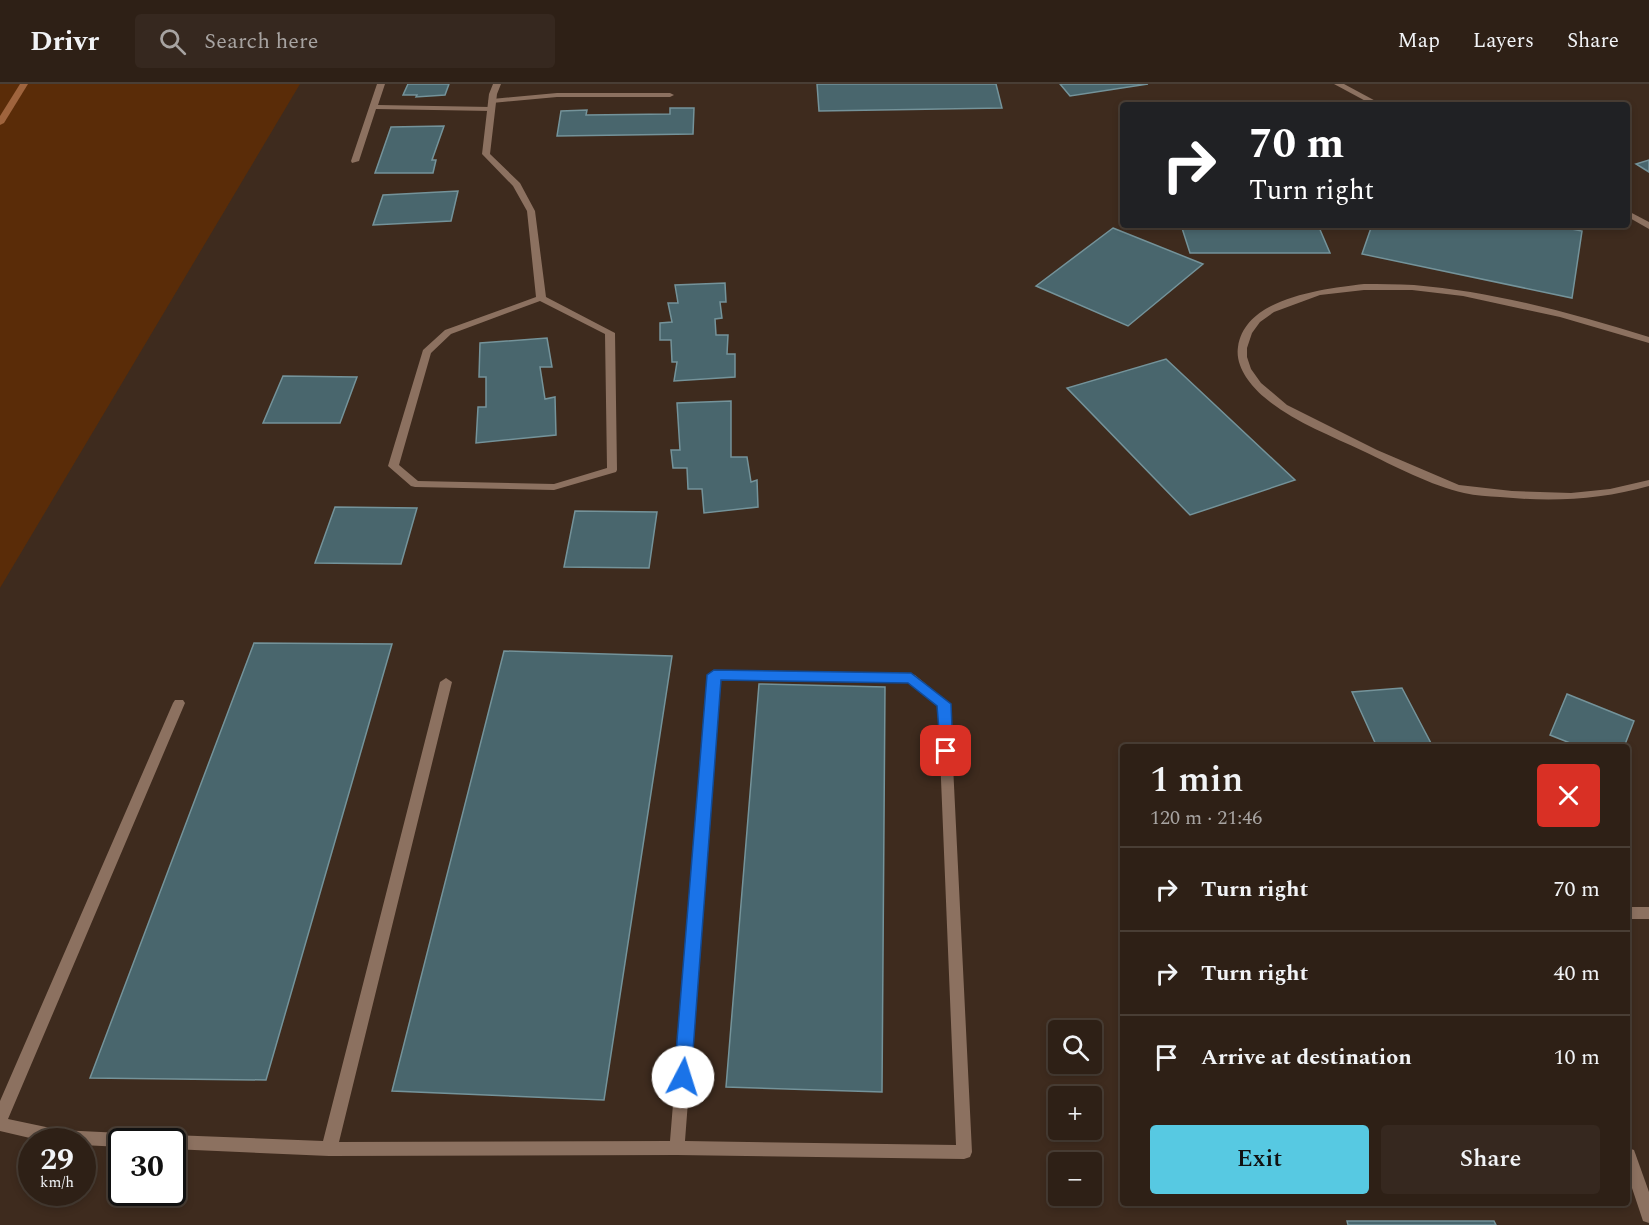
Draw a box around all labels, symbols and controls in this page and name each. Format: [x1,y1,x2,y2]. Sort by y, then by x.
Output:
search box [135,14,555,68]
text: Drivr [30,20,99,63]
icon: search [156,25,189,58]
text: Search here [204,25,318,58]
text: Map [1398,25,1440,57]
text: Layers [1473,25,1534,57]
text: Share [1567,25,1619,57]
text: 70 m [1249,113,1344,176]
icon: right [1150,126,1228,204]
text: Turn right [1249,170,1374,212]
pin [920,725,971,776]
icon: arrive [929,734,962,767]
text: 1 min [1150,753,1243,808]
button: close [1537,764,1600,827]
text: 120 m · 21:46 [1150,803,1262,833]
icon: right [1150,873,1183,906]
text: Turn right [1201,873,1308,906]
text: 70 m [1554,873,1600,906]
icon: right [1150,957,1183,990]
text: Turn right [1201,957,1308,990]
text: 40 m [1554,957,1600,990]
map controls [1048,1020,1102,1206]
button: search [1048,1020,1102,1074]
icon: arrive [1150,1041,1183,1074]
text: Arrive at destination [1201,1041,1412,1074]
text: 10 m [1554,1041,1600,1074]
position arrow [651,1045,715,1109]
button: + [1048,1086,1102,1140]
button: Exit [1150,1125,1369,1194]
button: Share [1381,1125,1600,1194]
speed limit sign: 30 [108,1128,186,1206]
text: 29 [40,1137,74,1183]
button: − [1048,1152,1102,1206]
text: km/h [40,1171,74,1194]

